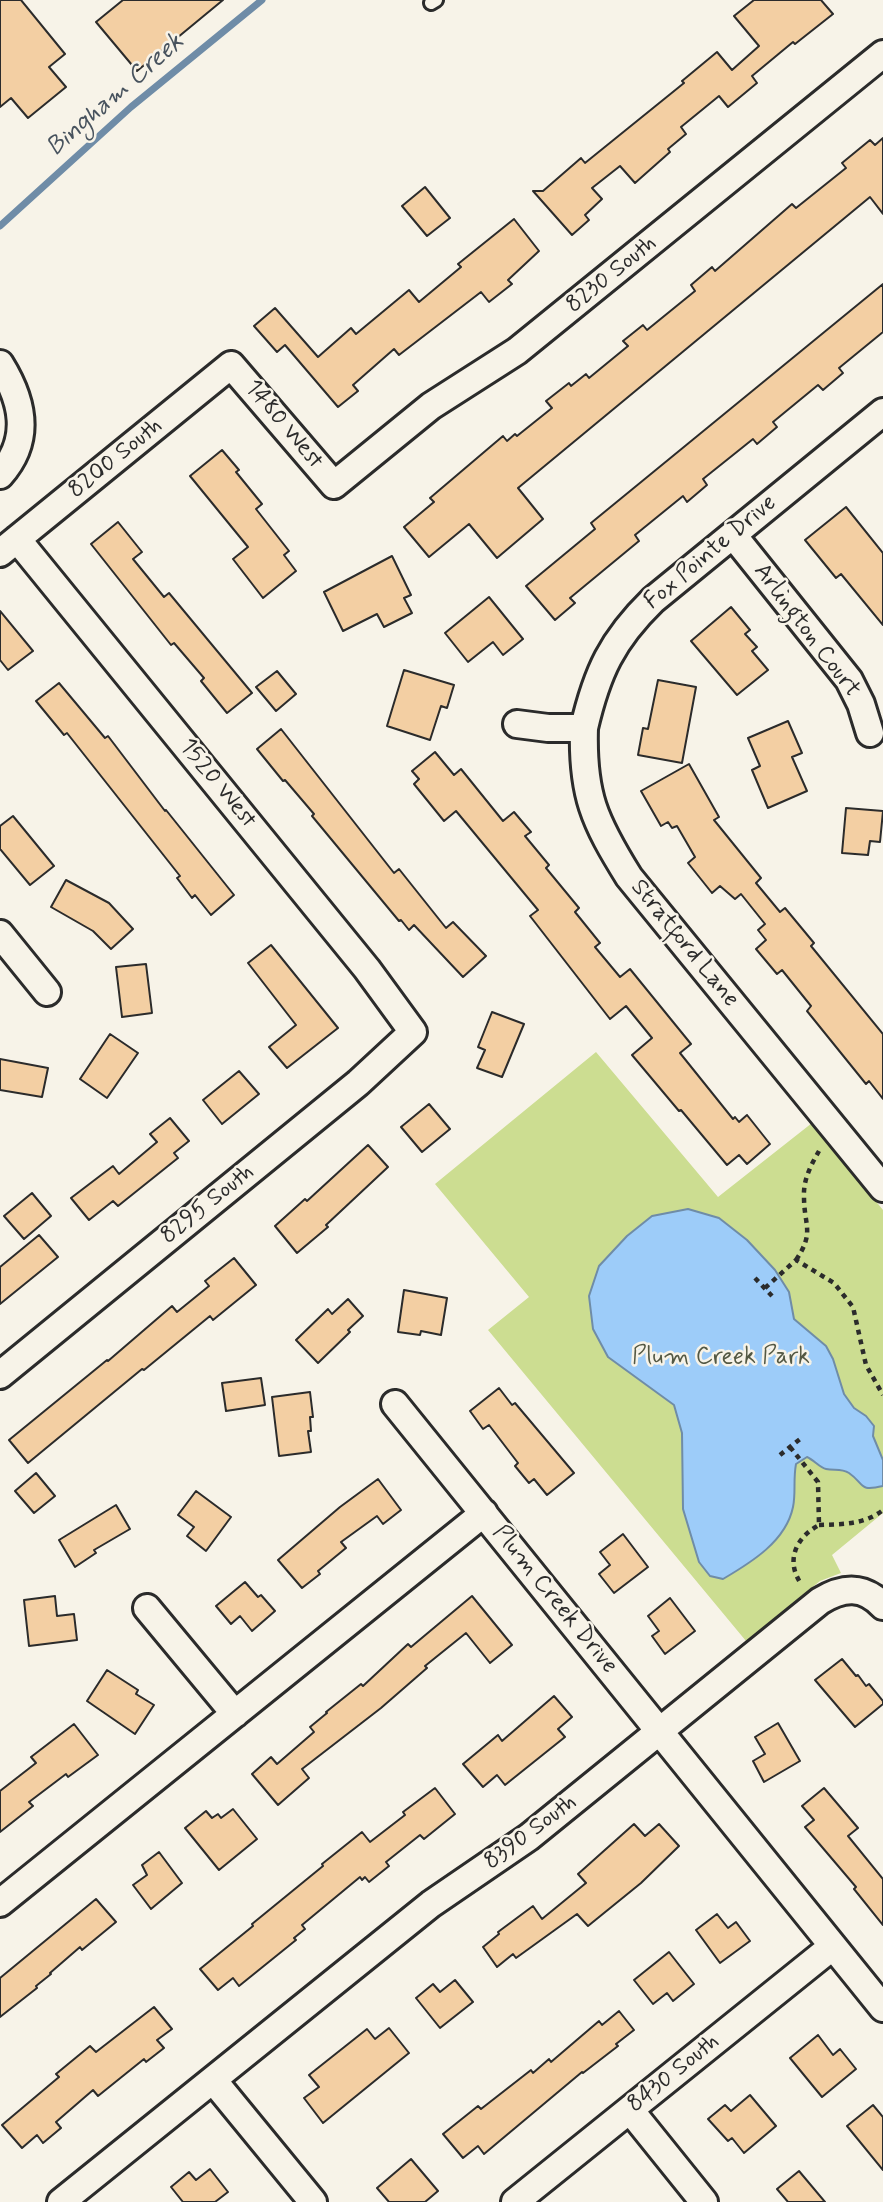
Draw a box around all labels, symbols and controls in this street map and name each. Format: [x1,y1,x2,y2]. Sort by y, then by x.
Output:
water label: Bingham Creek [41,28,191,164]
street label: 8230 South [561,230,663,320]
street label: 1480 West [237,375,329,475]
street label: 8200 South [63,412,169,506]
street label: Fox Pointe Drive [639,489,783,617]
street label: Arlington Court [746,558,866,704]
street label: 1520 West [172,733,262,835]
street label: Stratford Lane [624,874,744,1014]
street label: 8295 South [155,1159,261,1251]
park label: Plum Creek Park [632,1344,810,1372]
street label: Plum Creek Drive [485,1520,623,1680]
street label: 8390 South [479,1789,583,1877]
street label: 8430 South [622,2028,726,2120]

